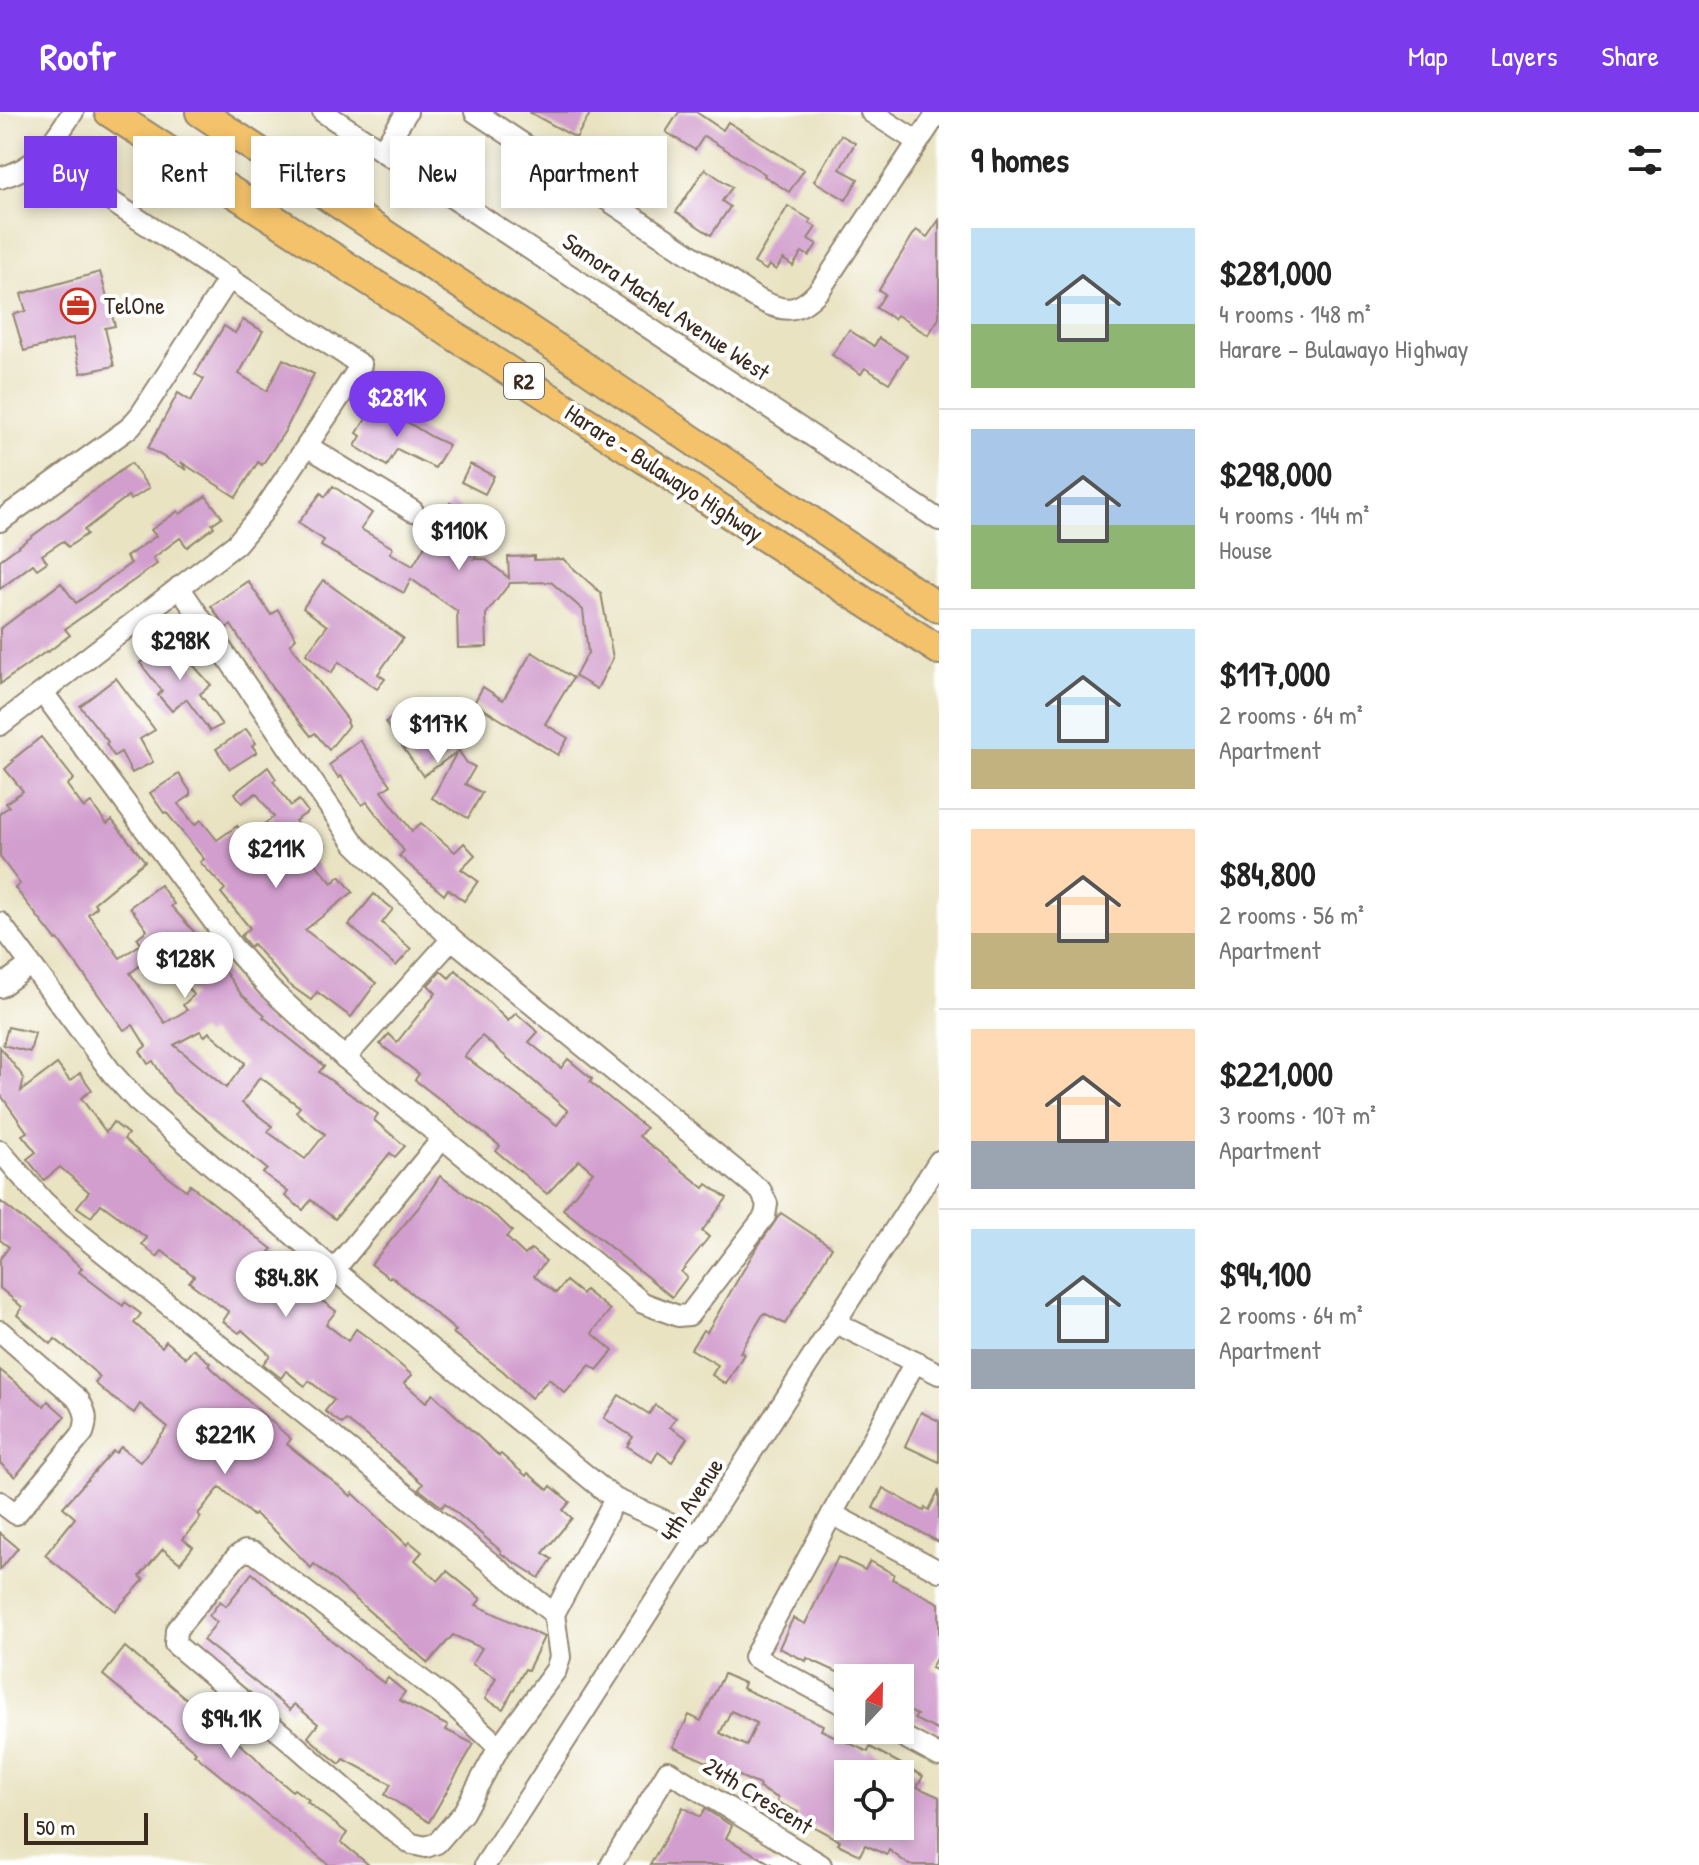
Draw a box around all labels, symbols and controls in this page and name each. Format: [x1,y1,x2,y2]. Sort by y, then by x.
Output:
text: Roofr [40,30,116,82]
text: Map [1408,37,1448,75]
text: Layers [1492,37,1557,75]
text: Share [1601,37,1659,75]
chip: Buy [24,136,117,208]
chip: Rent [133,136,235,208]
chip: Filters [251,136,374,208]
chip: New [390,136,485,208]
chip: Apartment [501,136,667,208]
text: 9 homes [971,137,1069,183]
icon: filters [1623,138,1667,182]
street label: Samora Machel Avenue West [557,225,777,388]
text: $281,000 [1219,250,1332,296]
icon: home [1035,260,1131,356]
office icon: TelOne [59,287,97,325]
place label: TelOne [104,289,165,321]
text: 4 rooms · 148 m² [1219,296,1371,331]
text: Harare - Bulawayo Highway [1219,331,1468,366]
road number: R2 [504,363,544,399]
pin: $281K [341,371,453,439]
text: $281K [367,379,427,414]
street label: Harare - Bulawayo Highway [559,396,770,548]
text: $298,000 [1219,451,1332,497]
icon: home [1035,461,1131,557]
text: 4 rooms · 144 m² [1219,497,1369,532]
pin: $110K [403,504,515,572]
text: $110K [430,512,488,547]
text: House [1219,532,1272,567]
pin: $298K [124,614,236,682]
text: $298K [150,622,210,657]
text: $117,000 [1219,651,1330,697]
icon: home [1035,661,1131,757]
pin: $117K [382,697,494,765]
text: 2 rooms · 64 m² [1219,697,1363,732]
text: $117K [409,705,467,740]
text: Apartment [1219,732,1321,767]
pin: $211K [220,822,332,890]
text: $211K [247,830,305,865]
text: $84,800 [1219,851,1316,897]
icon: home [1035,861,1131,957]
text: 2 rooms · 56 m² [1219,897,1364,932]
pin: $128K [129,932,241,1000]
text: Apartment [1219,932,1321,967]
text: $128K [155,940,215,975]
text: $221,000 [1219,1051,1333,1097]
icon: home [1035,1061,1131,1157]
text: 3 rooms · 107 m² [1219,1097,1376,1132]
text: Apartment [1219,1132,1321,1167]
pin: $84.8K [221,1251,351,1319]
text: $94,100 [1219,1251,1311,1297]
text: $84.8K [254,1259,318,1294]
icon: home [1035,1261,1131,1357]
text: 2 rooms · 64 m² [1219,1297,1363,1332]
text: Apartment [1219,1332,1321,1367]
pin: $221K [169,1408,281,1476]
text: $221K [195,1416,255,1451]
street label: 4th Avenue [652,1451,730,1547]
north arrow [834,1664,914,1744]
map controls [834,1664,914,1840]
pin: $94.1K [166,1692,296,1760]
text: $94.1K [200,1700,262,1735]
street label: 24th Crescent [698,1749,820,1842]
button: locate [834,1760,914,1840]
scale bar [24,1809,148,1845]
text: 50 m [36,1812,75,1842]

